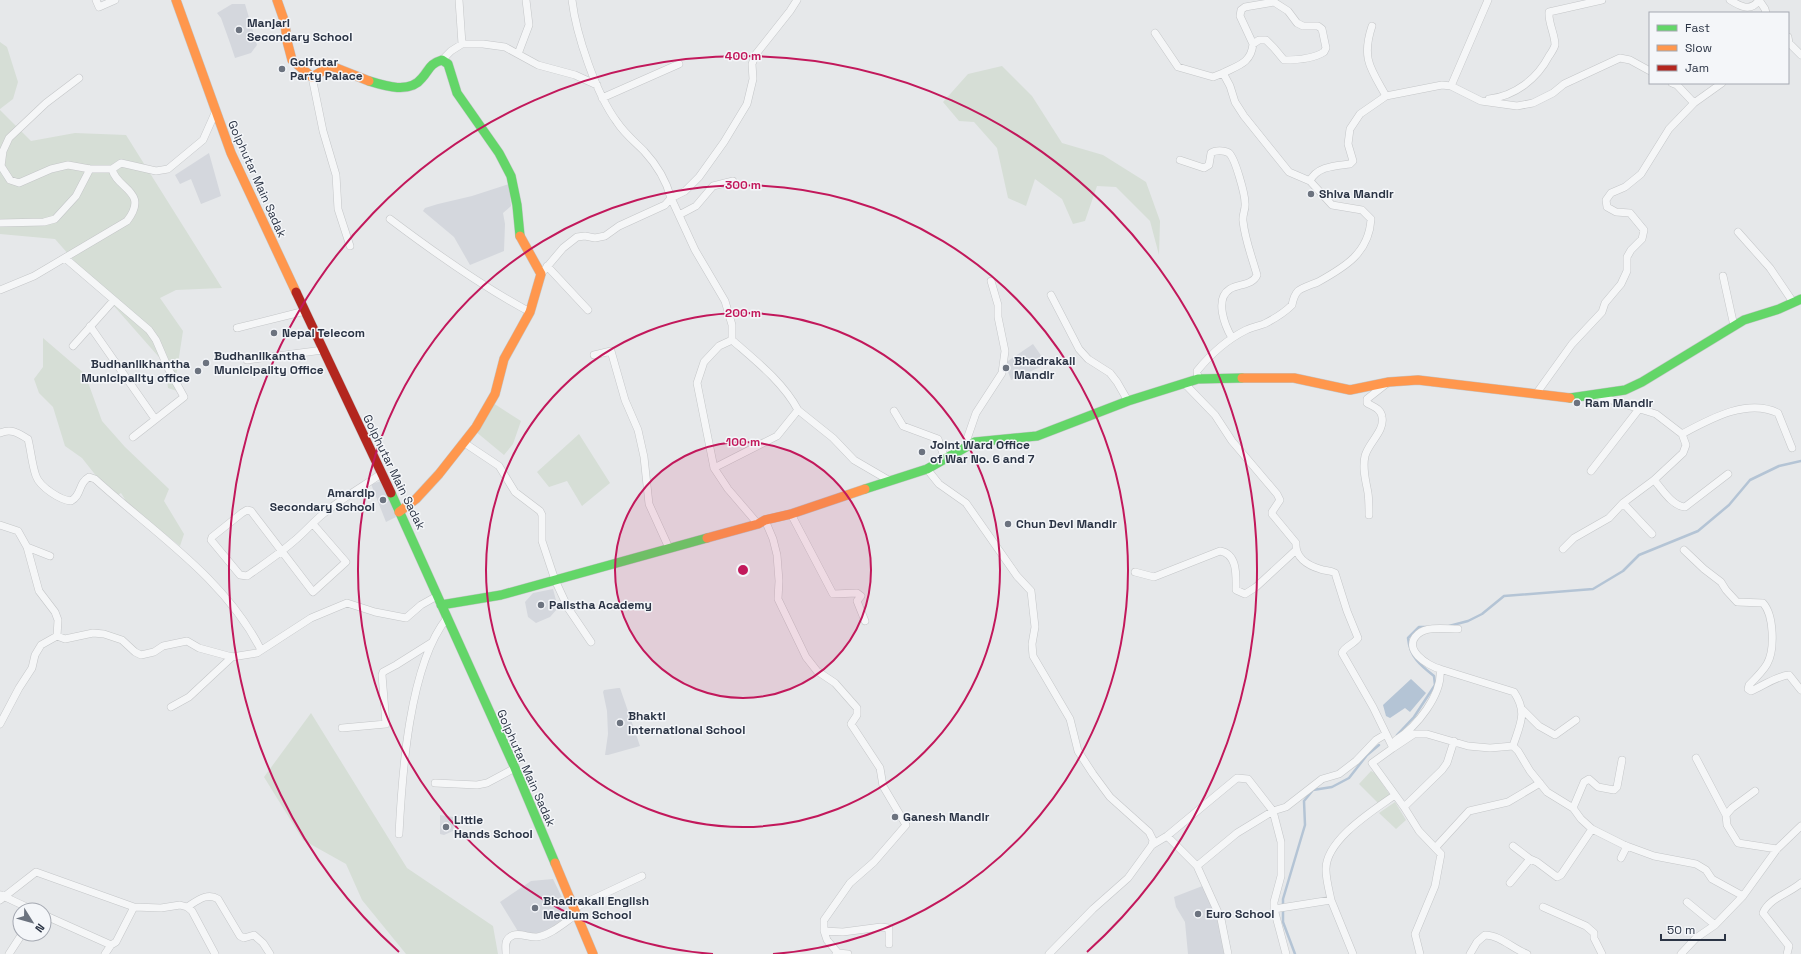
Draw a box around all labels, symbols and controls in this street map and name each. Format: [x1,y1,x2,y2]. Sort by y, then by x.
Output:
legend [1649,12,1789,84]
place label: Manjari Secondary School [247,15,352,45]
text: Fast [1685,20,1710,36]
marker: Manjari Secondary School [234,25,244,35]
text: Slow [1685,40,1712,56]
text: 400 m [725,48,761,64]
place label: Golfutar Party Palace [290,54,363,84]
text: Jam [1685,60,1709,76]
marker: Golfutar Party Palace [277,64,287,74]
street label: Golphutar Main Sadak [224,118,290,240]
text: 300 m [725,177,761,193]
place label: Shiva Mandir [1319,186,1394,202]
marker: Shiva Mandir [1306,189,1316,199]
text: 200 m [725,305,761,321]
place label: Nepal Telecom [282,325,365,341]
marker: Nepal Telecom [269,328,279,338]
place label: Budhanilkantha Municipality Office [214,348,324,378]
place label: Bhadrakali Mandir [1014,353,1075,383]
place label: Budhanilkhantha Municipality office [81,356,190,386]
marker: Budhanilkantha Municipality Office [201,358,211,368]
marker: Bhadrakali Mandir [1001,363,1011,373]
marker: Budhanilkhantha Municipality office [193,366,203,376]
place label: Ram Mandir [1585,395,1654,411]
marker: Ram Mandir [1572,398,1582,408]
street label: Golphutar Main Sadak [359,412,429,533]
text: 100 m [726,434,760,450]
place label: Joint Ward Office of War No. 6 and 7 [930,437,1035,467]
marker: Joint Ward Office of War No. 6 and 7 [917,447,927,457]
place label: Amardip Secondary School [270,485,375,515]
marker: Amardip Secondary School [378,495,388,505]
place label: Chun Devi Mandir [1016,516,1117,532]
marker: Chun Devi Mandir [1003,519,1013,529]
centre of rings [736,563,750,577]
place label: Palistha Academy [549,597,652,613]
marker: Palistha Academy [536,600,546,610]
street label: Golphutar Main Sadak [493,707,559,829]
place label: Bhakti International School [628,708,745,738]
marker: Bhakti International School [615,718,625,728]
place label: Ganesh Mandir [903,809,990,825]
place label: Little Hands School [454,812,533,842]
marker: Ganesh Mandir [890,812,900,822]
marker: Little Hands School [441,822,451,832]
place label: Bhadrakali English Medium School [543,893,649,923]
north arrow [12,902,52,942]
marker: Bhadrakali English Medium School [530,903,540,913]
place label: Euro School [1206,906,1275,922]
marker: Euro School [1193,909,1203,919]
scale bar [1661,916,1725,942]
text: N [32,921,48,935]
text: 50 m [1667,922,1695,938]

